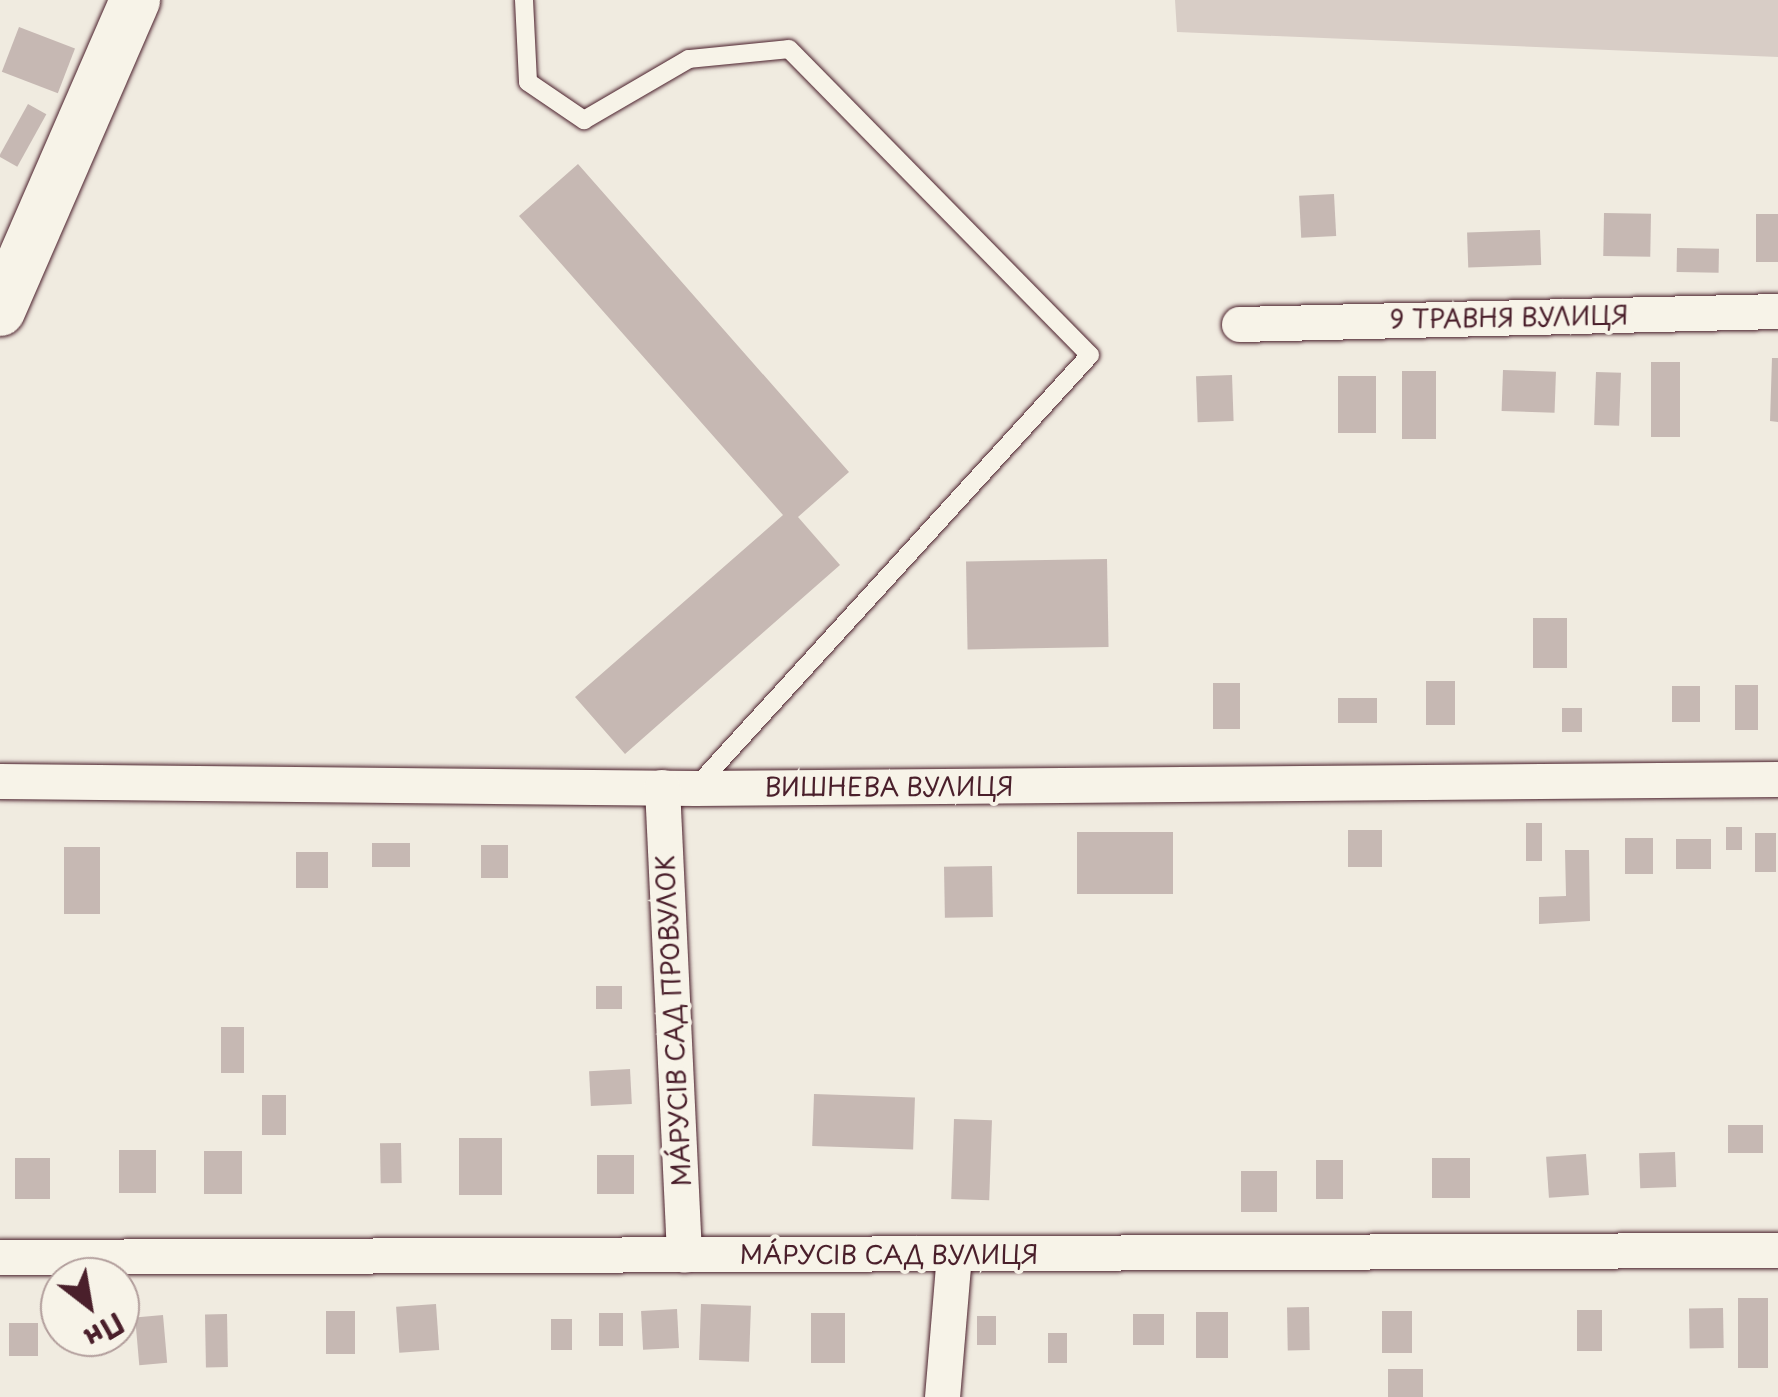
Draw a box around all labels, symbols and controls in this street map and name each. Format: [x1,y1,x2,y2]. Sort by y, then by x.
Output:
street label: 9 ТРАВНЯ ВУЛИЦЯ [1388,300,1630,334]
street label: ВИШНЕВА ВУЛИЦЯ [765,771,1013,801]
street label: МÁРУСІВ САД ПРОВУЛОК [649,853,697,1189]
street label: МÁРУСІВ САД ВУЛИЦЯ [739,1239,1039,1269]
north arrow [40,1257,140,1357]
text: Пн [76,1303,133,1360]

